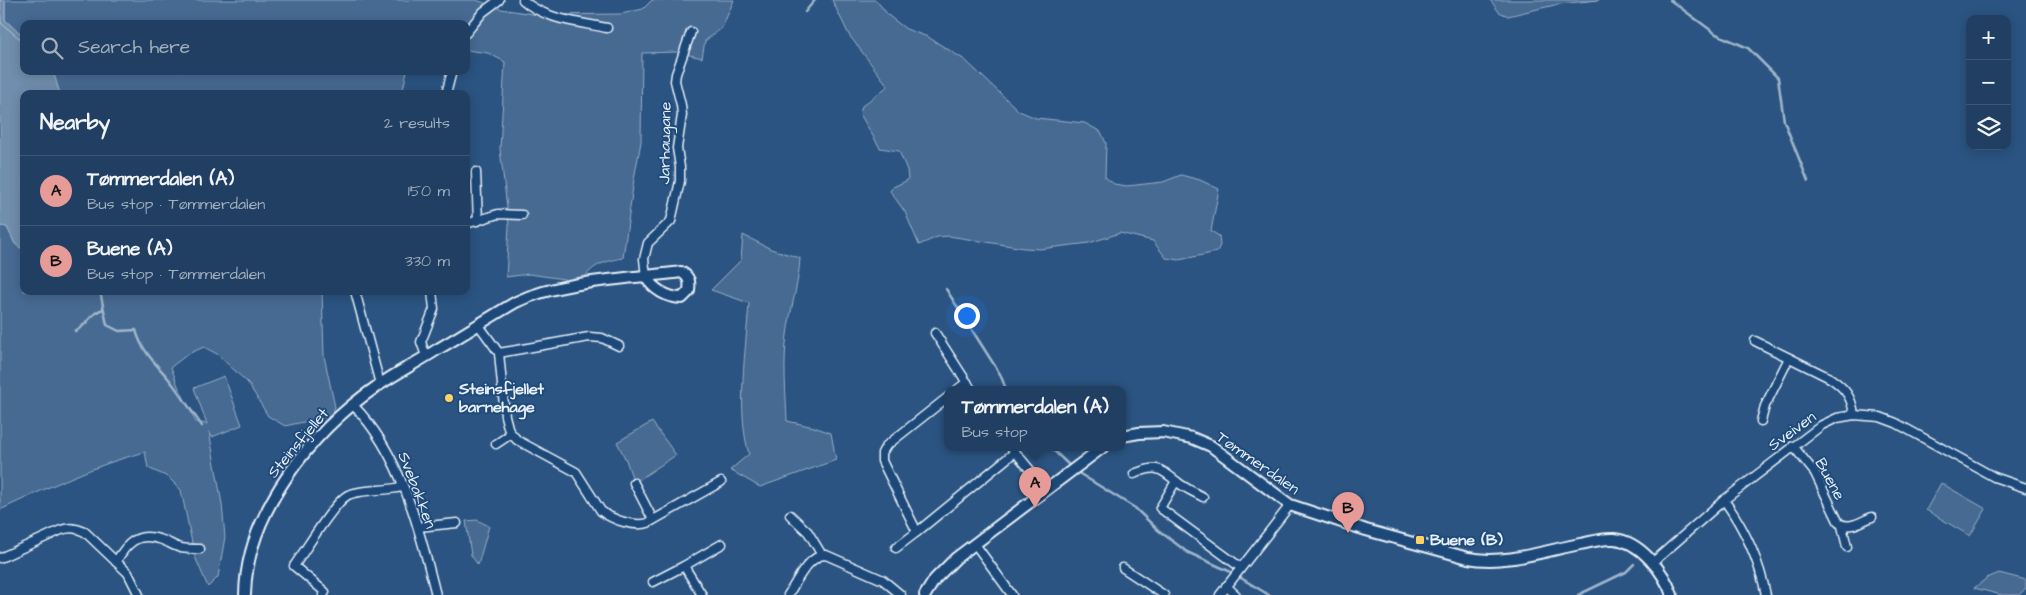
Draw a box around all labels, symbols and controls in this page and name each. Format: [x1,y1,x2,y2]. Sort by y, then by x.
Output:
map controls [1966,15,2011,150]
button: + [1966,15,2011,60]
search box [20,20,470,75]
icon: search [38,34,66,62]
text: Search here [78,34,190,61]
button: − [1966,60,2011,105]
street label: Jarhaugane [653,101,678,185]
button: layers [1966,105,2011,150]
text: Nearby [40,108,110,137]
text: 2 results [384,112,450,134]
text: Tømmerdalen (A) [87,166,234,193]
text: A [51,180,61,202]
text: 150 m [408,180,450,202]
text: Bus stop · Tømmerdalen [87,193,265,215]
text: Buene (A) [87,236,172,263]
text: B [50,250,62,272]
text: 330 m [405,250,450,272]
text: Bus stop · Tømmerdalen [87,263,265,285]
your location [954,303,980,329]
place label: Steinsfjellet barnehage [458,378,545,420]
popup [944,386,1126,451]
marker: Steinsfjellet barnehage [443,392,455,404]
text: Tømmerdalen (A) [961,394,1109,421]
street label: Steinsfjellet [262,403,334,483]
street label: Sveiven [1763,406,1821,456]
text: Bus stop [961,421,1028,443]
street label: Tømmerdalen [1212,426,1304,500]
street label: Svebakken [392,448,442,532]
street label: Buene [1810,454,1851,504]
pin: A [1019,467,1051,508]
pin: B [1332,492,1364,533]
place label: Buene (B) [1430,529,1503,551]
marker: Buene (B) [1414,534,1426,546]

